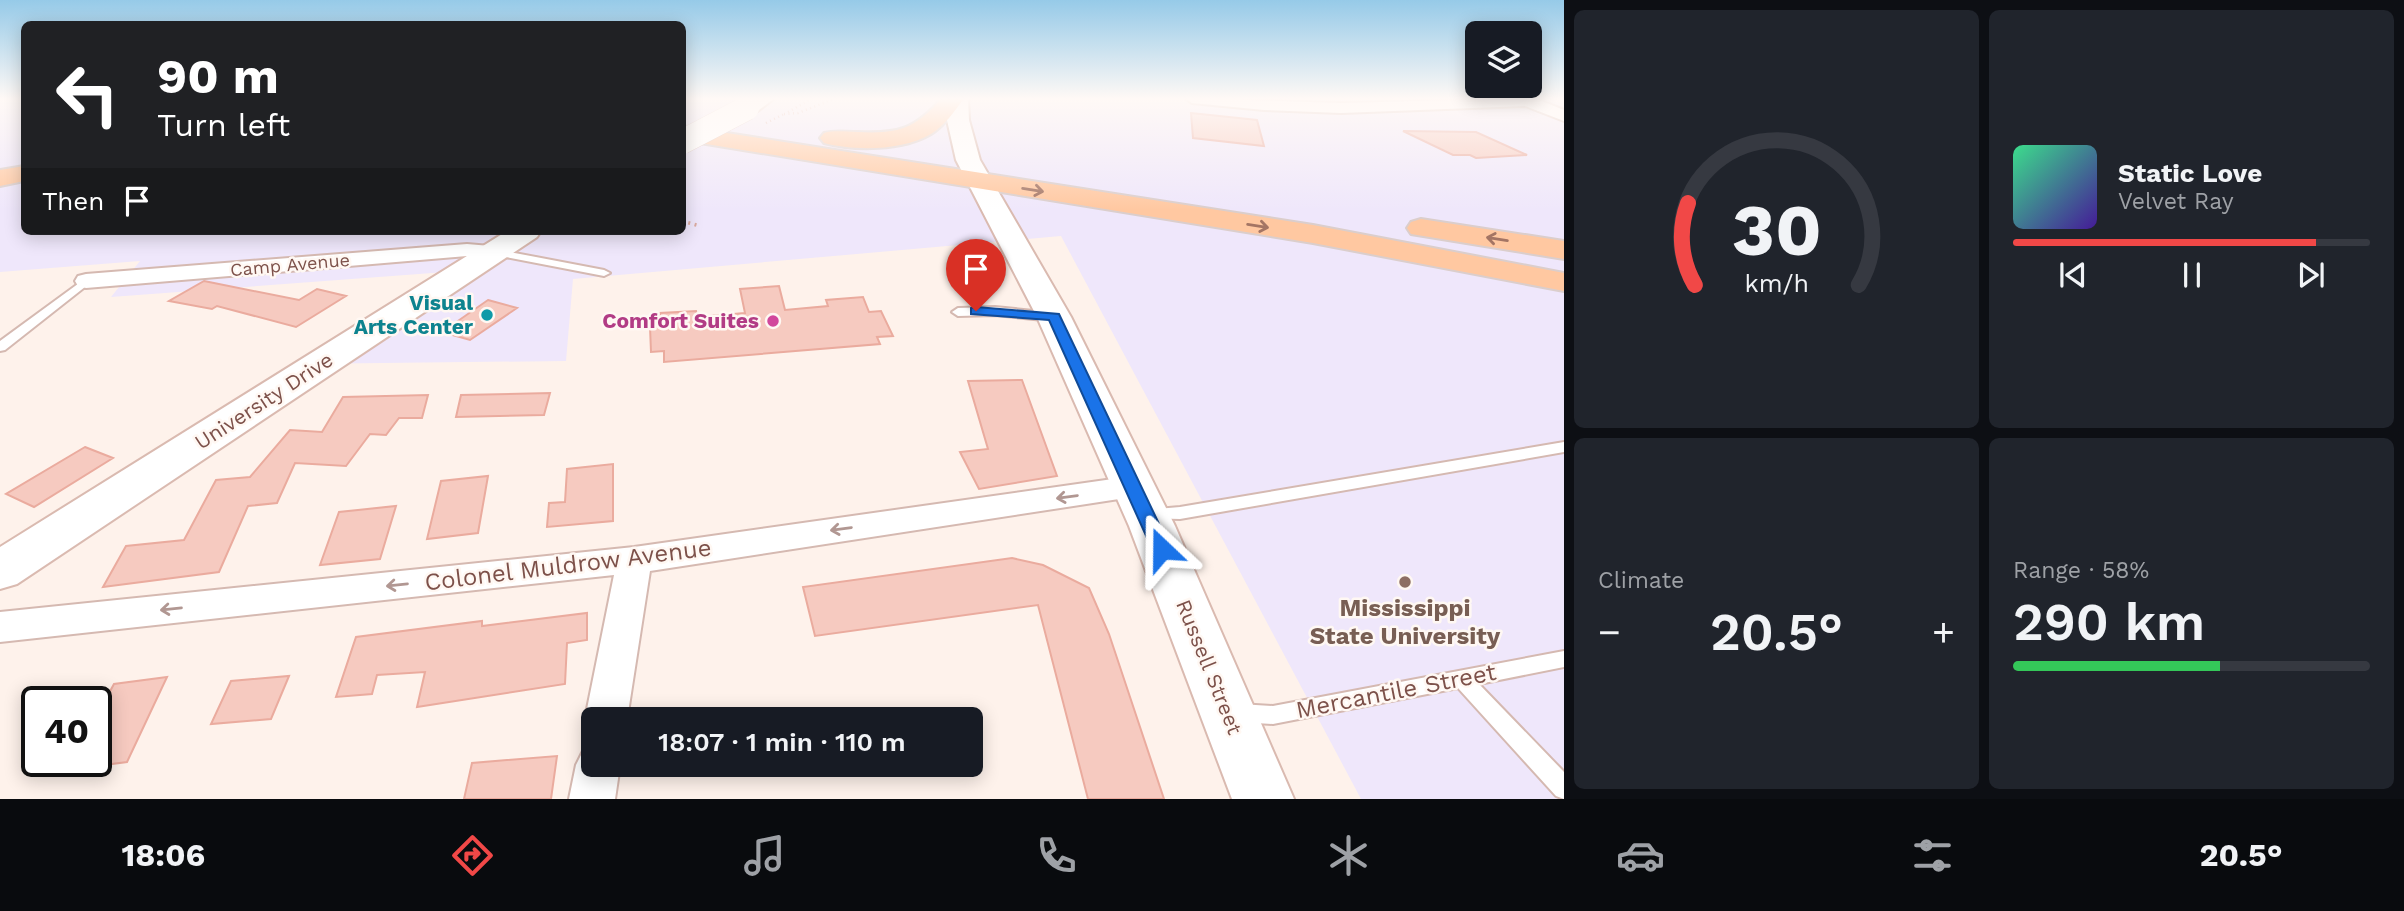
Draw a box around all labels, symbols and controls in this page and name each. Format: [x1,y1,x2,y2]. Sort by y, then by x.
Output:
map controls [1465,21,1542,98]
button: layers [1465,21,1542,98]
text: 90 m [157,47,279,105]
icon: left [42,49,133,140]
text: Turn left [157,106,290,144]
text: Static Love [2118,158,2262,188]
icon: arrive [118,182,156,220]
one-way arrow [1022,184,1044,197]
text: Then [42,186,104,216]
text: 30 [1731,188,1822,274]
text: Velvet Ray [2118,188,2234,215]
one-way arrow [1246,220,1269,233]
one-way arrow [1486,233,1508,246]
pin [946,239,1006,311]
street label: Camp Avenue [229,249,351,280]
icon: arrive [957,250,995,288]
icon: previous [2054,256,2092,294]
icon: pause [2173,256,2211,294]
icon: next [2292,256,2330,294]
text: km/h [1744,269,1809,298]
place label: Visual Arts Center [354,290,473,339]
marker: Visual Arts Center [479,307,495,323]
place label: Comfort Suites [602,308,759,333]
marker: Comfort Suites [765,313,781,329]
street label: University Drive [190,347,337,455]
one-way arrow [1056,491,1079,504]
position arrow [1125,512,1199,586]
one-way arrow [831,523,853,536]
street label: Colonel Muldrow Avenue [423,534,713,596]
text: Range · 58% [2013,557,2149,584]
text: Climate [1598,567,1684,594]
marker: Mississippi State University [1397,574,1413,590]
one-way arrow [386,579,409,592]
text: 290 km [2013,592,2205,653]
place label: Mississippi State University [1310,594,1501,650]
street label: Russell Street [1171,596,1248,738]
one-way arrow [160,602,183,615]
text: 20.5° [1710,602,1843,663]
text: − [1598,610,1621,654]
text: + [1932,610,1955,654]
street label: Mercantile Street [1294,658,1498,724]
speed limit sign: 40 [21,686,112,777]
text: 18:07 · 1 min · 110 m [658,727,906,757]
icon: directions [448,831,497,880]
icon: music [740,831,789,880]
icon: phone [1032,831,1081,880]
icon: climate [1324,831,1373,880]
icon: car [1616,831,1665,880]
icon: filters [1908,831,1957,880]
text: 18:06 [121,836,205,874]
text: 20.5° [2199,836,2283,874]

